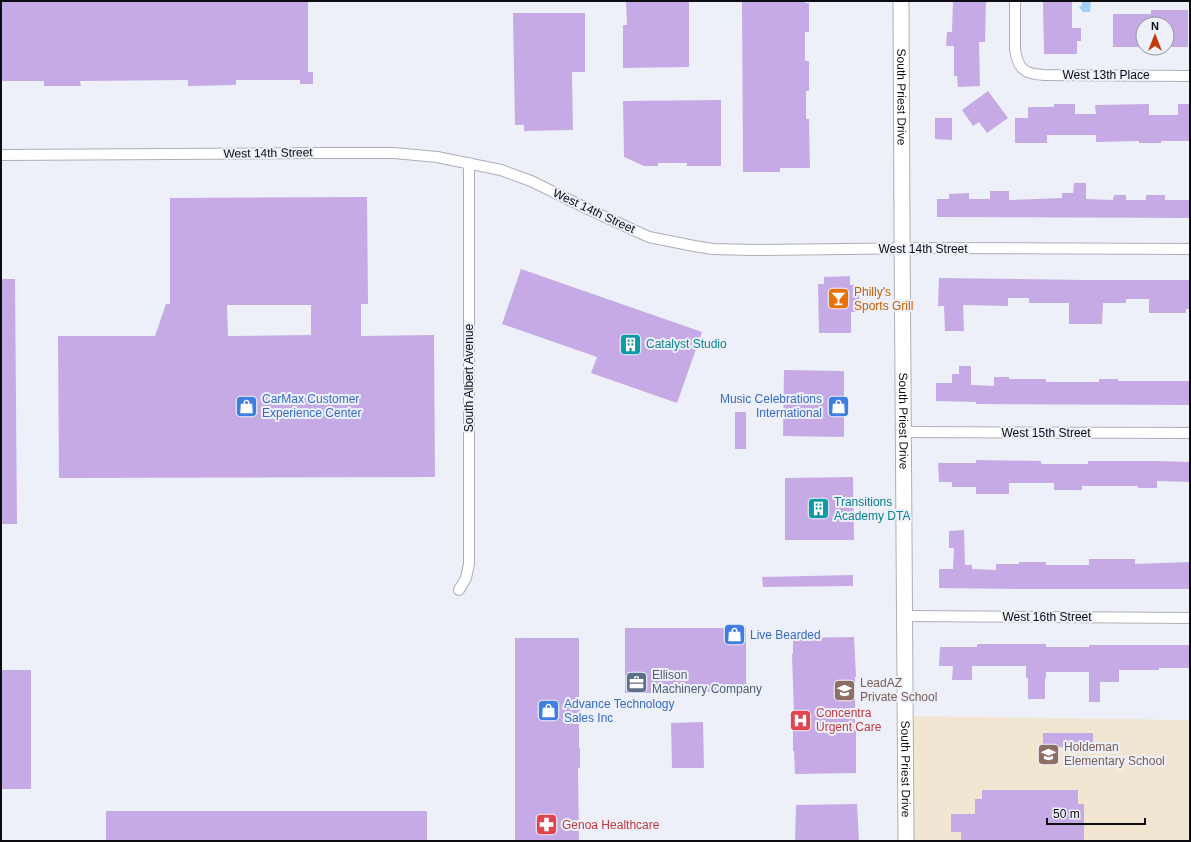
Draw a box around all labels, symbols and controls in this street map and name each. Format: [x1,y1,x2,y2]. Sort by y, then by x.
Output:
north arrow [1135,16,1175,56]
text: N [1151,20,1159,32]
street label: South Priest Drive [894,49,909,146]
street label: West 13th Place [1062,68,1150,82]
street label: West 14th Street [223,145,313,161]
street label: West 14th Street [551,186,638,236]
street label: West 14th Street [878,242,968,256]
place label: Philly's Sports Grill [854,285,913,313]
bar icon: Philly's Sports Grill [826,286,852,312]
street label: South Albert Avenue [462,323,476,432]
building icon: Catalyst Studio [617,331,643,357]
place label: Catalyst Studio [646,337,727,351]
street label: South Priest Drive [896,373,911,470]
place label: CarMax Customer Experience Center [262,392,361,420]
place label: Music Celebrations International [720,392,822,420]
shop icon: CarMax Customer Experience Center [233,393,259,419]
shop icon: Music Celebrations International [825,393,851,419]
street label: West 15th Street [1001,426,1091,440]
place label: Transitions Academy DTA [834,495,910,523]
building icon: Transitions Academy DTA [806,496,832,522]
street label: West 16th Street [1002,610,1092,624]
shop icon: Live Bearded [722,622,748,648]
place label: Live Bearded [750,628,821,642]
place label: Ellison Machinery Company [652,668,762,696]
office icon: Ellison Machinery Company [623,669,649,695]
place label: LeadAZ Private School [860,676,937,704]
school or university icon: LeadAZ Private School [832,677,858,703]
place label: Advance Technology Sales Inc [564,697,675,725]
shop icon: Advance Technology Sales Inc [535,698,561,724]
place label: Concentra Urgent Care [816,706,882,734]
hospital icon: Concentra Urgent Care [788,707,814,733]
street label: South Priest Drive [898,721,913,818]
place label: Holdeman Elementary School [1064,740,1165,768]
school or university icon: Holdeman Elementary School [1035,741,1061,767]
scale bar [1047,800,1145,826]
text: 50 m [1053,807,1080,821]
pharmacy icon: Genoa Healthcare [534,812,560,838]
place label: Genoa Healthcare [562,818,660,832]

